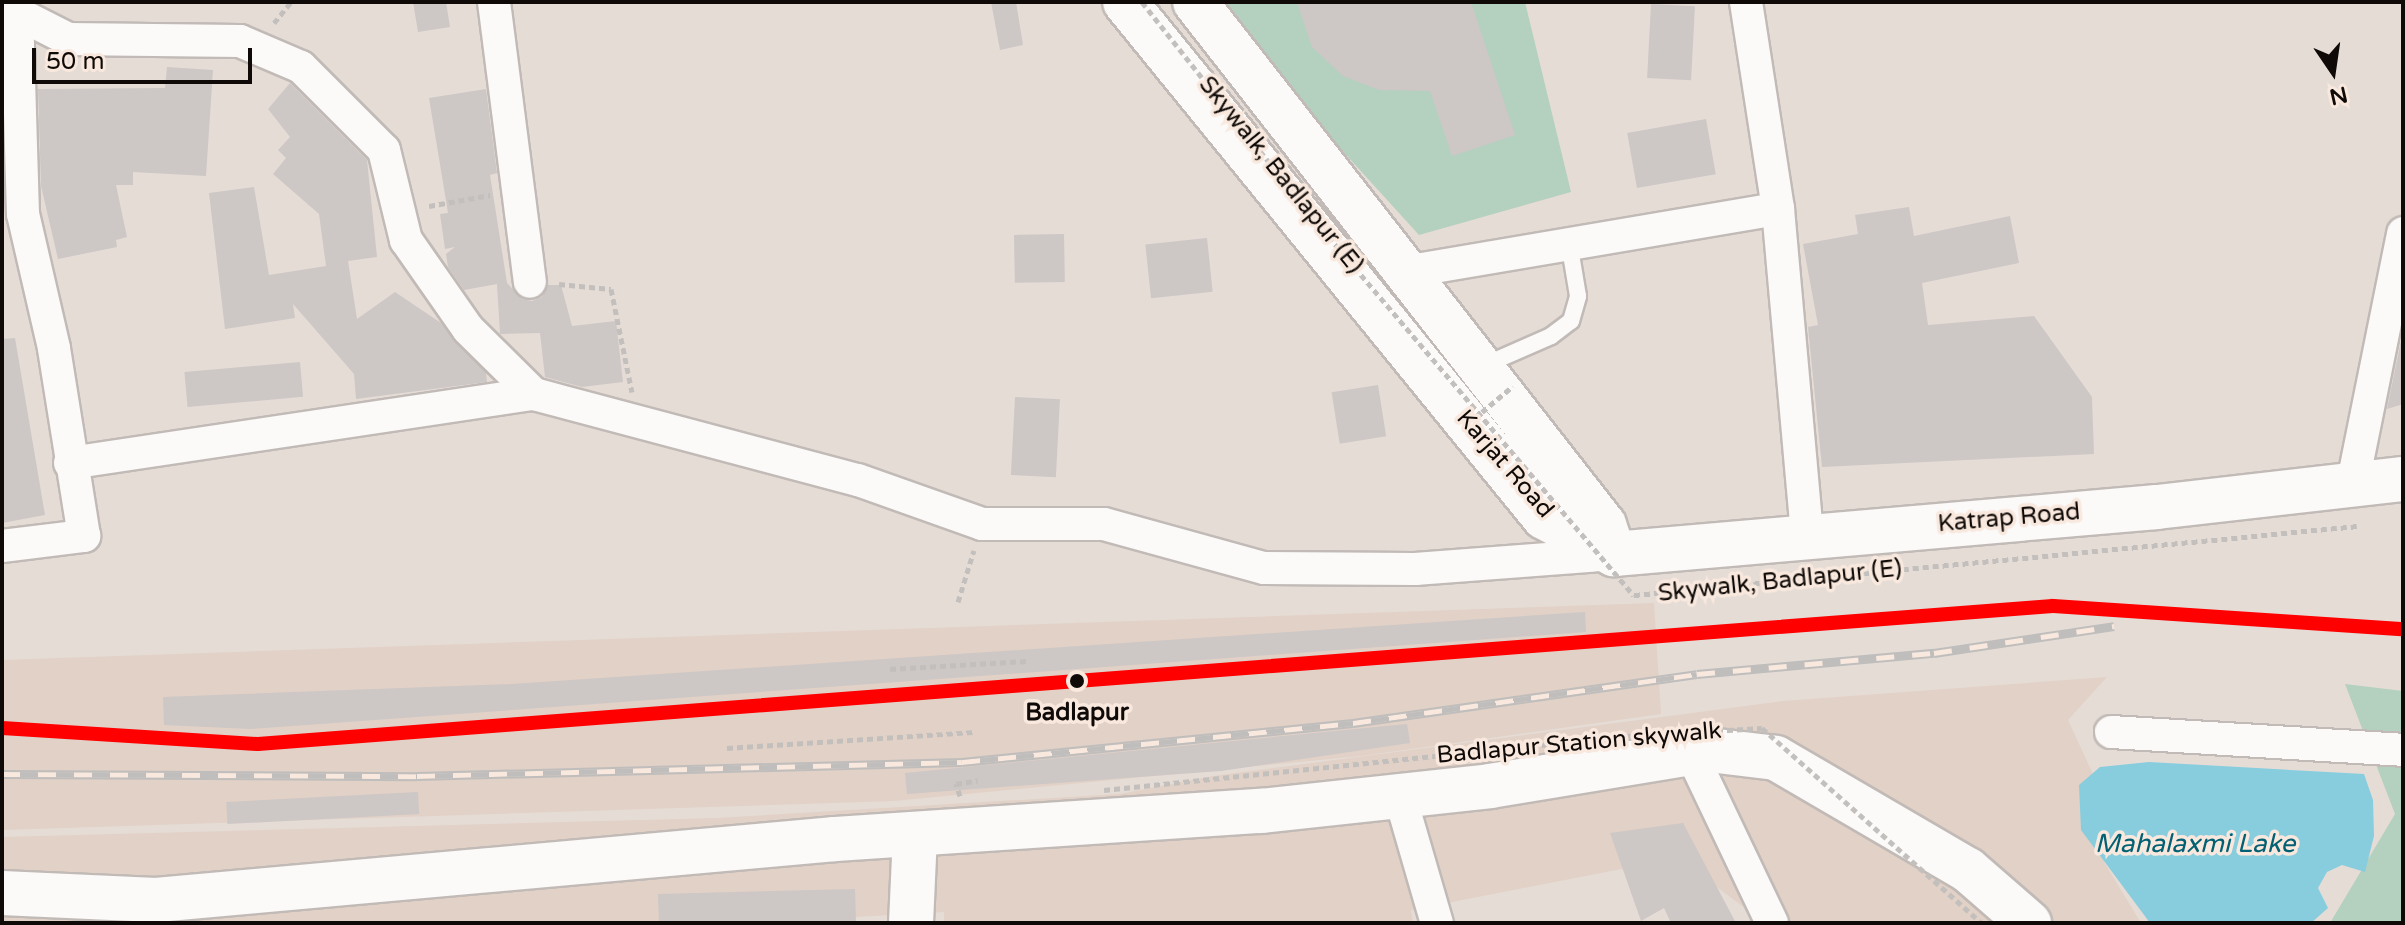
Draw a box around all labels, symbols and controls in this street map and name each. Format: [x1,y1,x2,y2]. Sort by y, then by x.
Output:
scale bar [36,32,256,82]
north arrow [2293,32,2373,112]
text: 50 m [46,47,104,76]
street label: Skywalk, Badlapur (E) [1193,71,1369,279]
text: N [2327,81,2350,110]
street label: Karjat Road [1450,404,1560,524]
street label: Katrap Road [1937,497,2081,539]
street label: Skywalk, Badlapur (E) [1657,554,1903,608]
marker: Badlapur [1063,667,1091,695]
place label: Badlapur [1025,699,1129,727]
street label: Badlapur Station skywalk [1435,716,1723,770]
water label: Mahalaxmi Lake [2095,828,2295,860]

